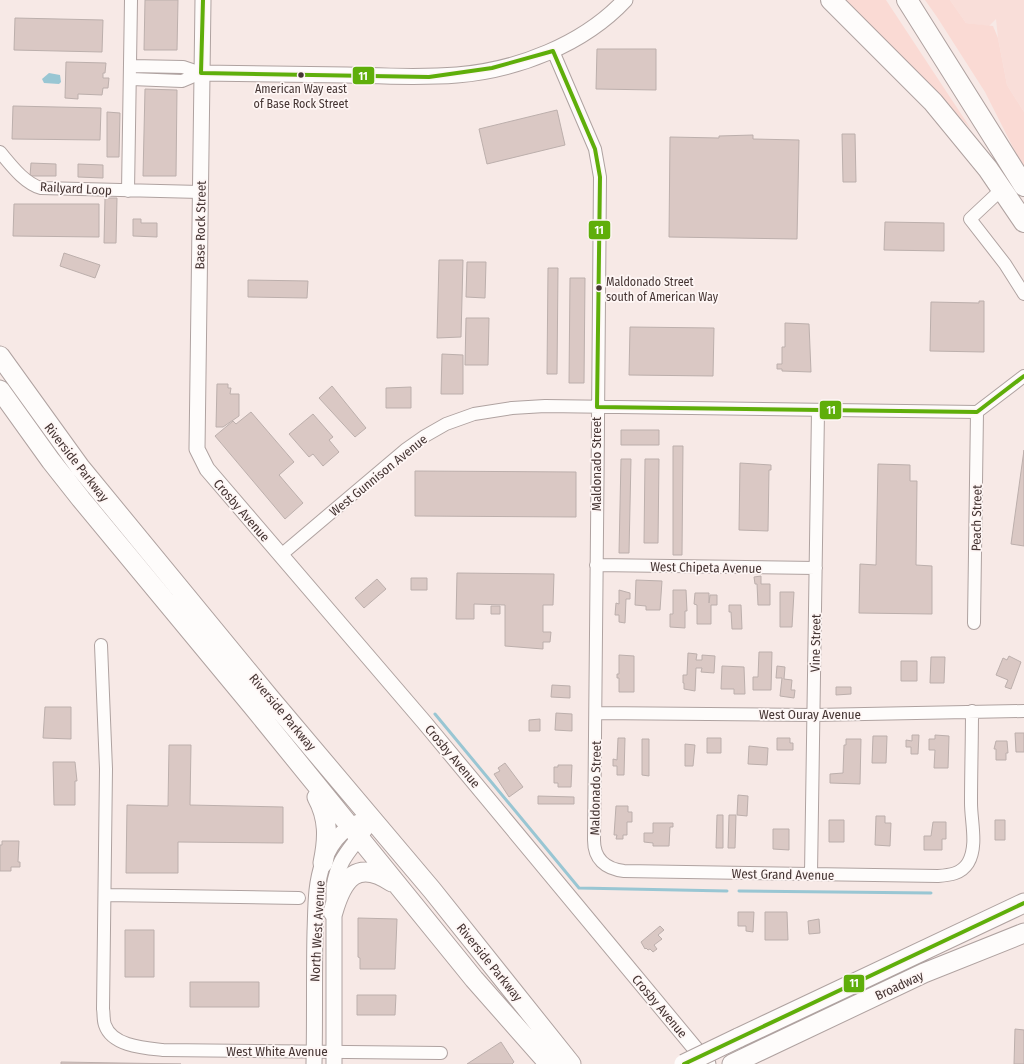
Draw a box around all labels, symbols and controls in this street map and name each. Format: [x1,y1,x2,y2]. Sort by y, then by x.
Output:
line badge: 11 [352,66,375,85]
marker: American Way east of Base Rock Street [296,70,306,80]
text: 11 [358,70,368,83]
place label: American Way east of Base Rock Street [254,82,348,111]
street label: Railyard Loop [40,179,112,198]
street label: Base Rock Street [192,180,209,270]
line badge: 11 [588,220,611,240]
text: 11 [594,224,604,237]
place label: Maldonado Street south of American Way [606,275,719,304]
marker: Maldonado Street south of American Way [594,283,604,293]
line badge: 11 [819,400,842,420]
text: 11 [826,404,836,417]
street label: Maldonado Street [589,416,604,511]
street label: Riverside Parkway [41,420,112,505]
street label: West Gunnison Avenue [326,431,430,519]
street label: Crosby Avenue [210,476,273,545]
street label: Peach Street [968,484,985,551]
street label: West Chipeta Avenue [650,559,762,576]
street label: Vine Street [807,613,824,672]
street label: Riverside Parkway [246,671,319,754]
street label: West Ouray Avenue [759,707,861,722]
street label: Crosby Avenue [422,722,483,791]
street label: Maldonado Street [587,740,604,835]
street label: West Grand Avenue [731,866,835,883]
street label: North West Avenue [307,880,328,982]
street label: Riverside Parkway [454,920,526,1004]
street label: Broadway [873,968,926,1003]
street label: Crosby Avenue [629,972,690,1041]
line badge: 11 [843,974,865,993]
text: 11 [849,977,859,990]
street label: West White Avenue [226,1044,328,1059]

